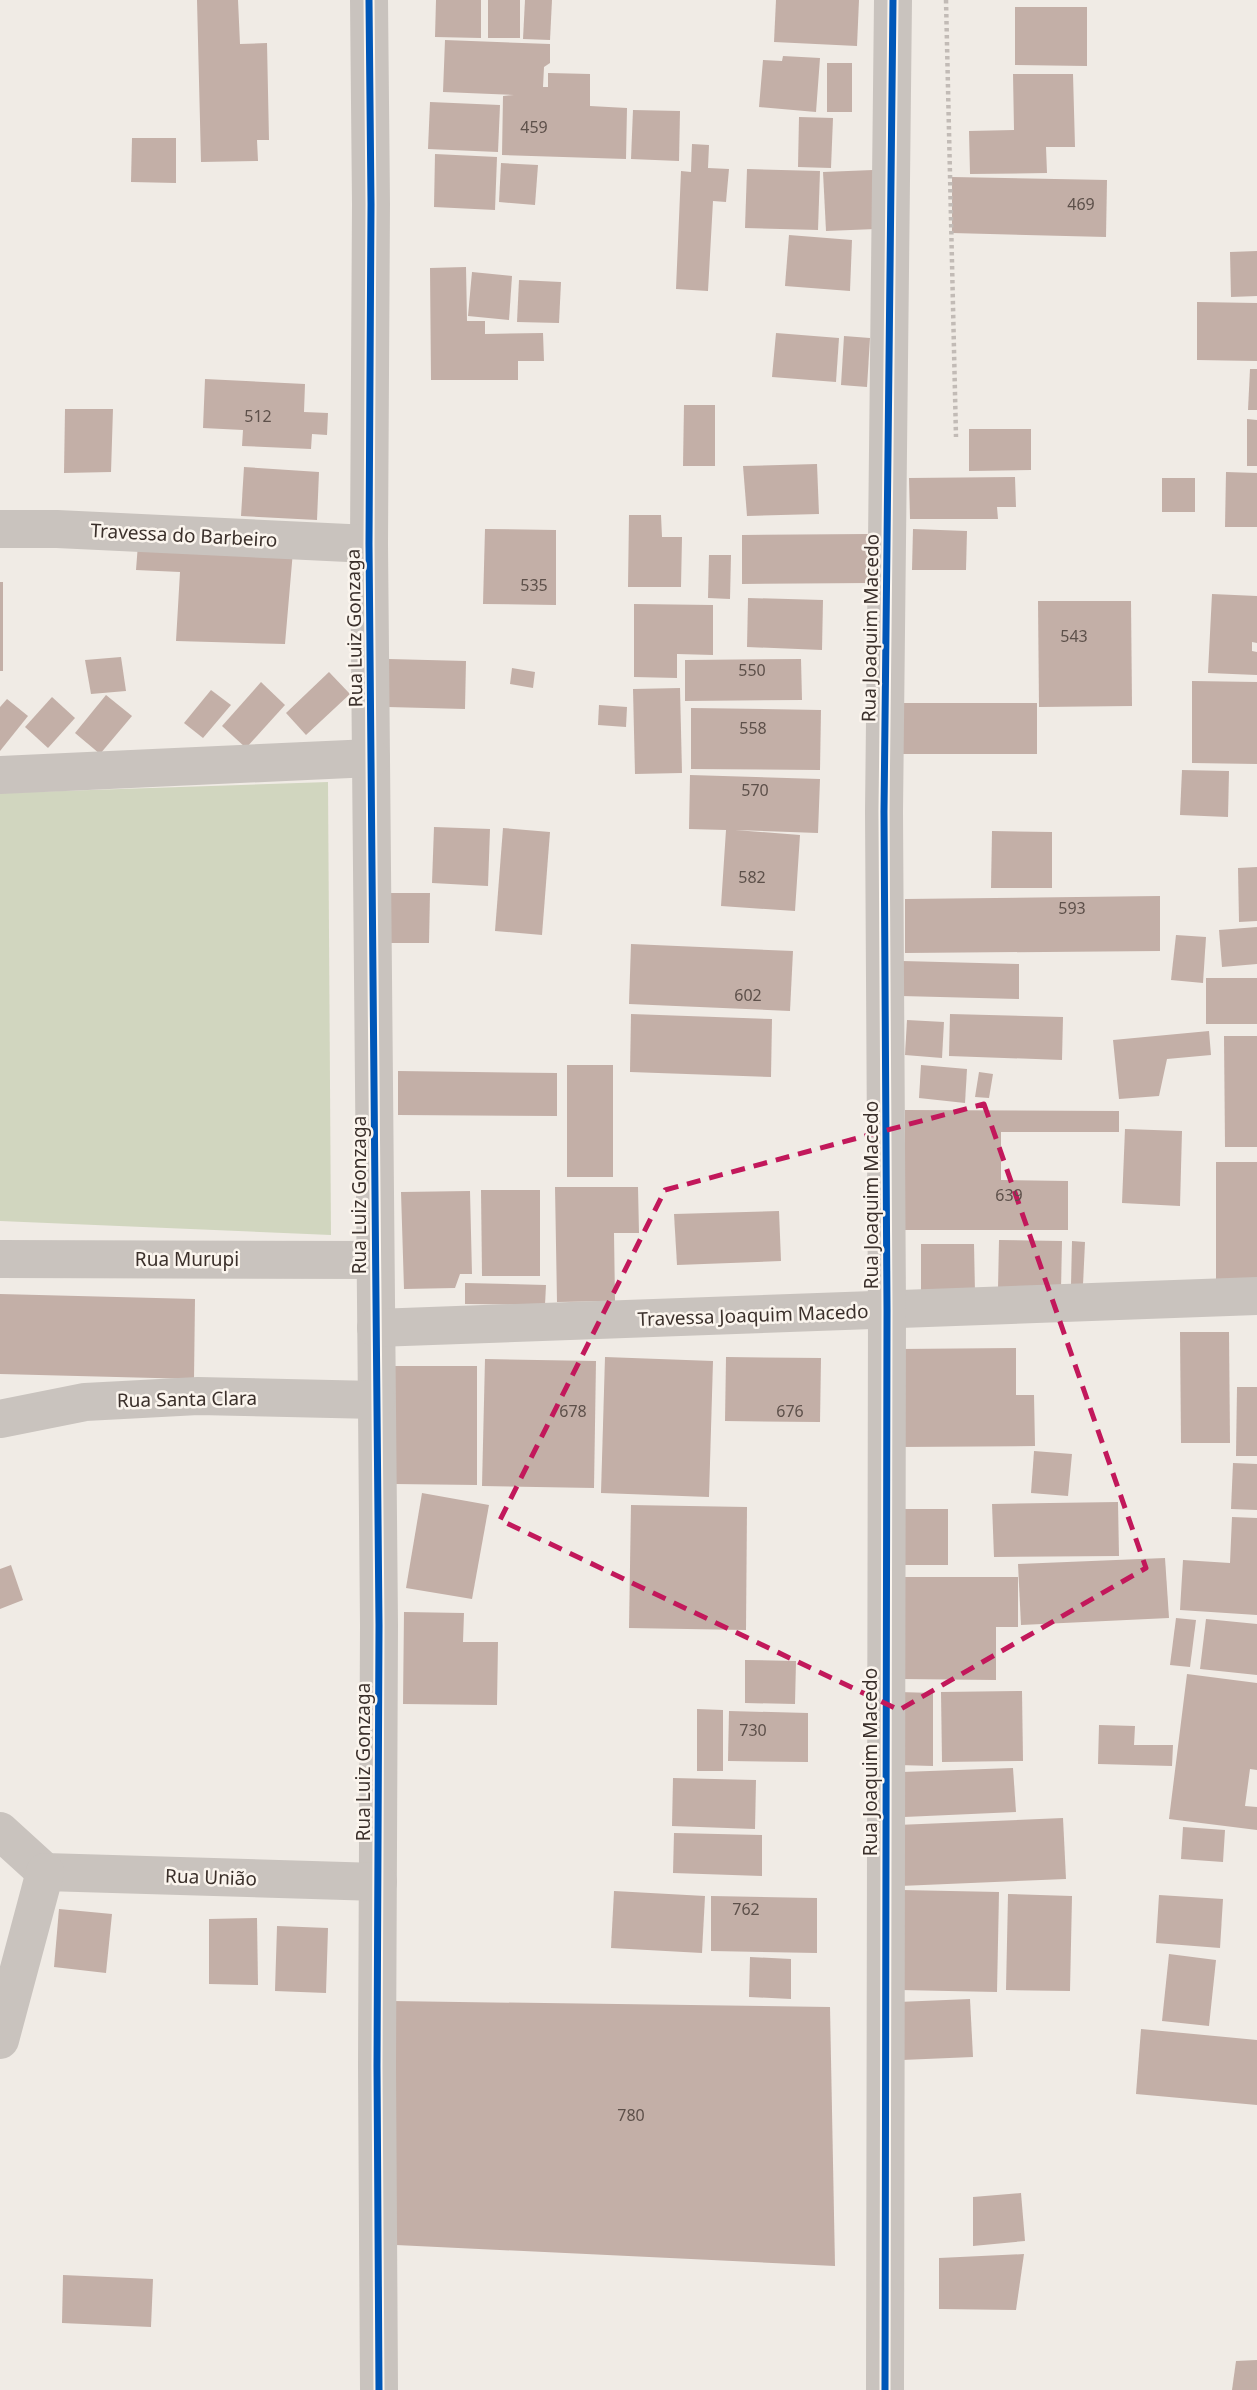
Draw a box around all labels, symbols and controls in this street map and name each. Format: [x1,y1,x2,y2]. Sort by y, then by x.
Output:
house number: 459 [520,116,548,138]
house number: 469 [1067,193,1095,215]
house number: 512 [244,405,272,427]
street label: Travessa do Barbeiro [90,517,278,553]
street label: Rua Joaquim Macedo [855,534,885,722]
street label: Rua Luiz Gonzaga [340,548,368,708]
house number: 535 [520,574,548,596]
house number: 543 [1060,625,1088,647]
house number: 550 [738,659,766,681]
house number: 558 [739,717,767,739]
house number: 570 [741,779,769,801]
house number: 582 [738,866,766,888]
house number: 593 [1058,897,1086,919]
house number: 602 [734,984,762,1006]
street label: Rua Joaquim Macedo [858,1101,884,1289]
street label: Rua Luiz Gonzaga [346,1116,372,1274]
house number: 639 [995,1184,1023,1206]
street label: Rua Murupi [135,1246,239,1272]
street label: Travessa Joaquim Macedo [637,1298,869,1332]
street label: Rua Santa Clara [117,1385,257,1413]
house number: 678 [559,1400,587,1422]
house number: 676 [776,1400,804,1422]
street label: Rua Joaquim Macedo [857,1668,883,1856]
street label: Rua Luiz Gonzaga [350,1683,376,1841]
house number: 730 [739,1719,767,1741]
street label: Rua União [165,1862,257,1892]
house number: 762 [732,1898,760,1920]
house number: 780 [617,2104,645,2126]

